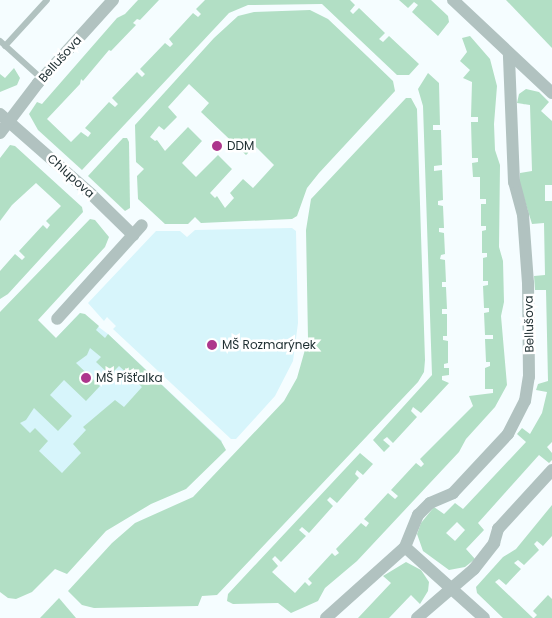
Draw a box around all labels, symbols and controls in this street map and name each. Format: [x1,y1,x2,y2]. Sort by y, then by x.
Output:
street label: Bellušova [36,33,84,85]
place label: DDM [227,139,254,153]
marker: DDM [211,140,223,152]
street label: Chlupova [45,151,97,201]
street label: Bellušova [521,295,537,353]
place label: MŠ Rozmarýnek [222,338,316,352]
marker: MŠ Rozmarýnek [206,339,218,351]
place label: MŠ Píšťalka [96,371,163,385]
marker: MŠ Píšťalka [80,372,92,384]

